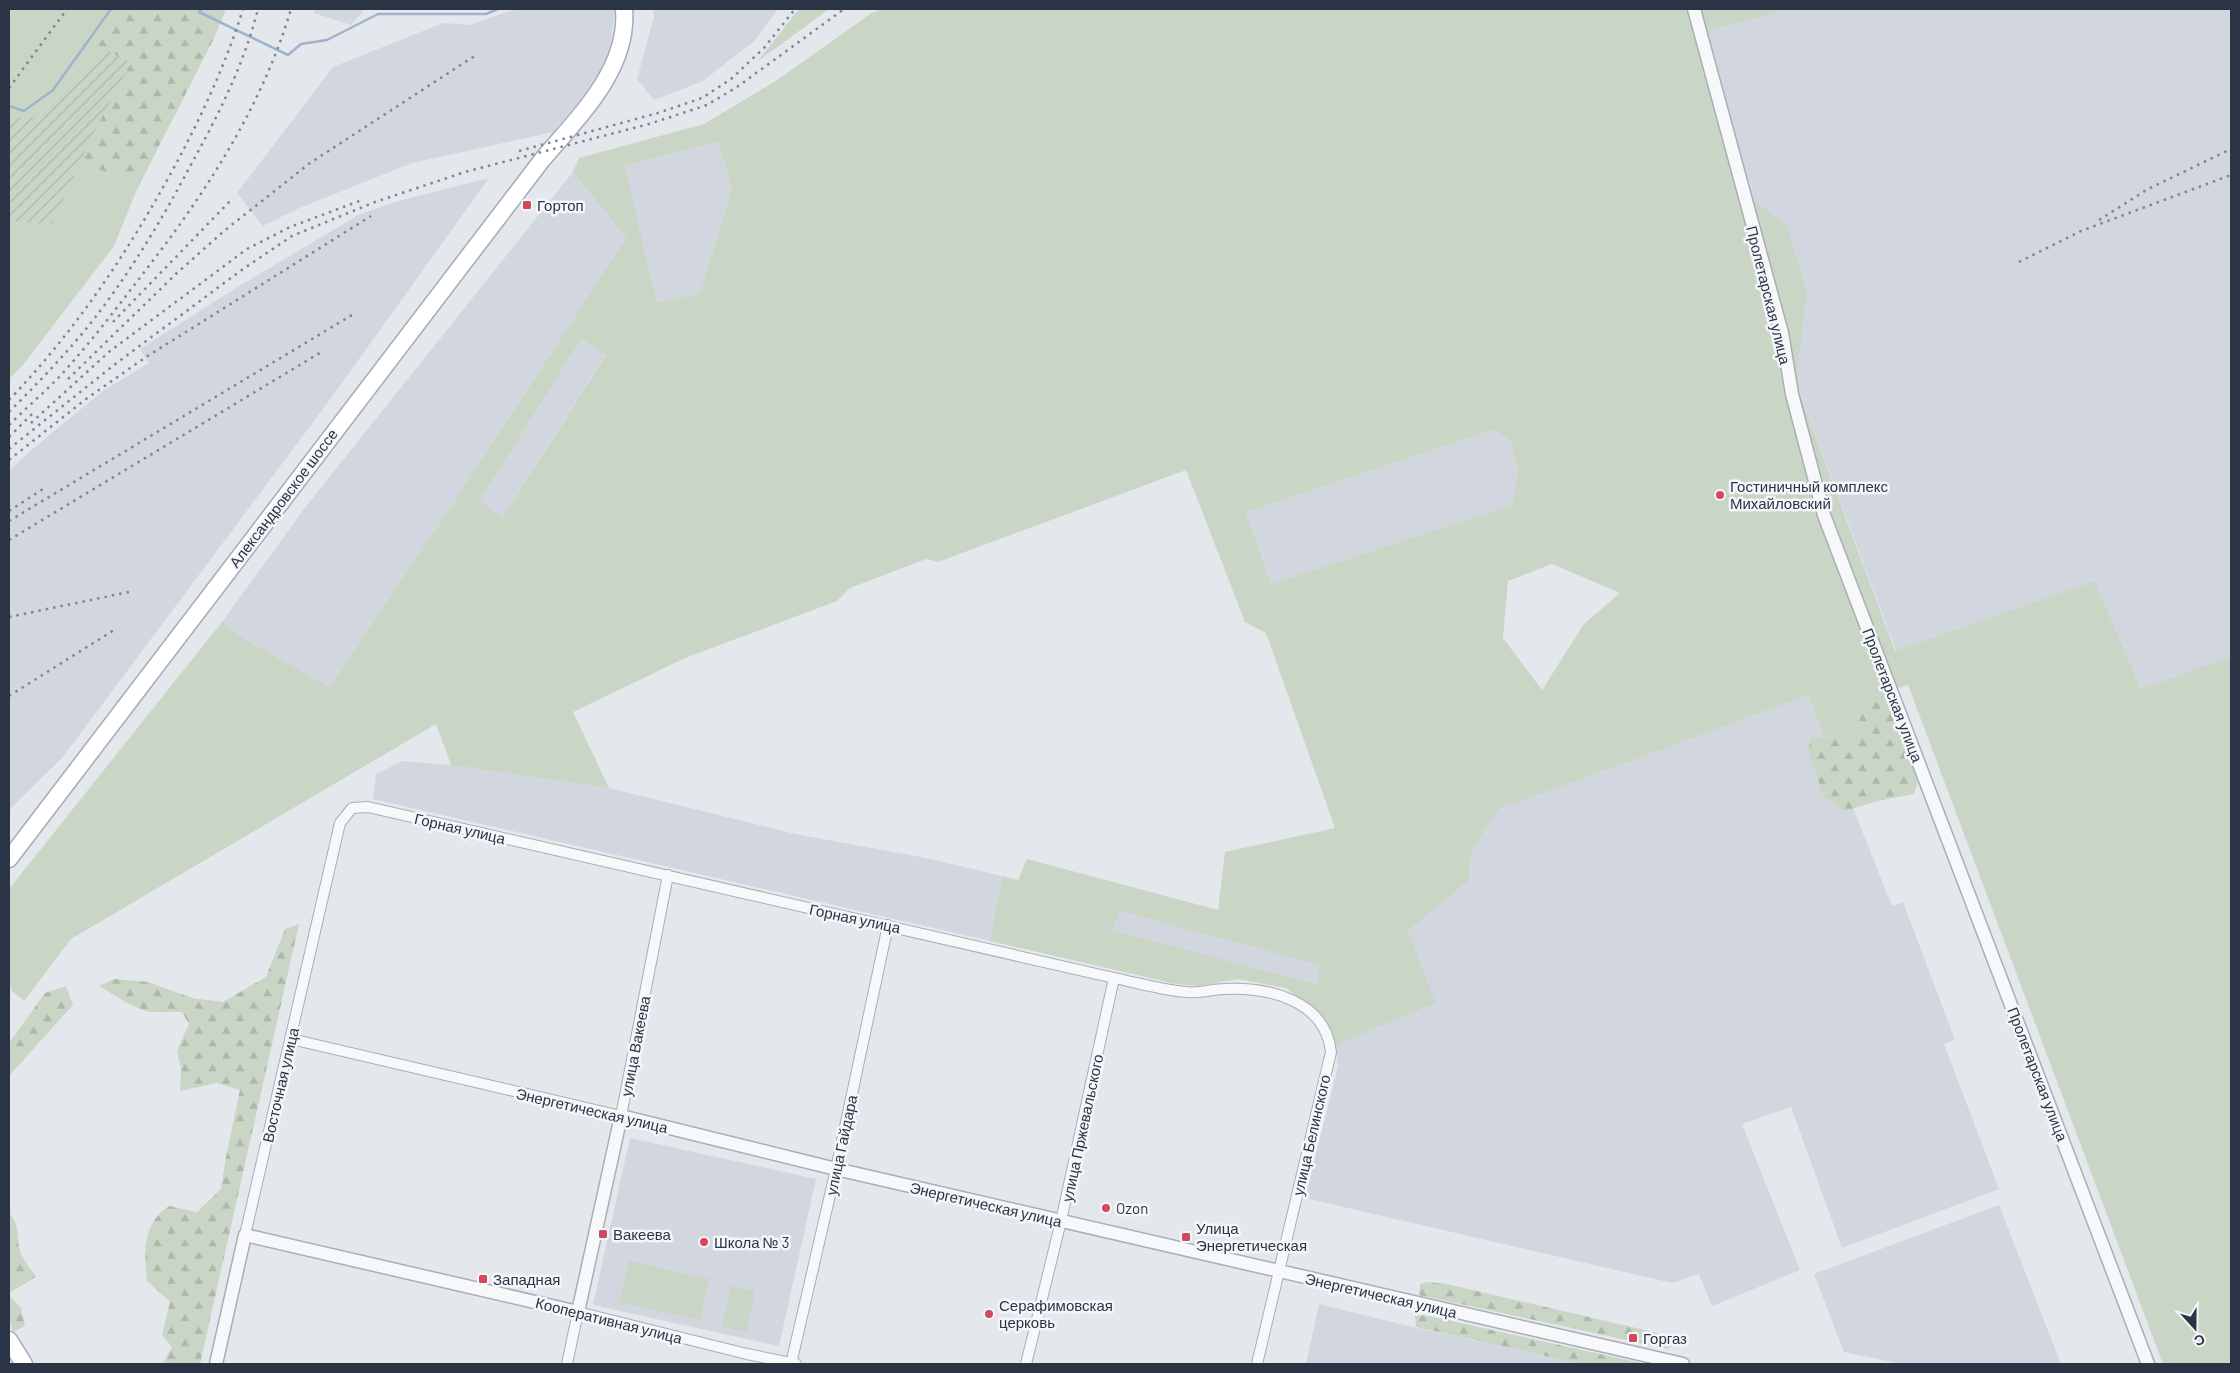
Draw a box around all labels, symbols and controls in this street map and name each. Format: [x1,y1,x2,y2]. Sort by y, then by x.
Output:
place label: Гортоп [537,196,584,214]
marker: Гортоп [521,199,533,211]
street label: Пролетарская улица [1743,224,1795,367]
street label: Александровское шоссе [225,425,341,571]
place label: Гостиничный комплекс Михайловский [1730,477,1888,512]
marker: Гостиничный комплекс Михайловский [1714,489,1726,501]
street label: Пролетарская улица [1859,625,1927,765]
street label: Горная улица [413,809,508,847]
street label: Горная улица [808,900,903,937]
street label: улица Вакеева [616,994,654,1098]
street label: Пролетарская улица [2004,1004,2072,1144]
street label: Восточная улица [258,1025,302,1144]
street label: улица Пржевальского [1058,1053,1106,1203]
street label: улица Белинского [1288,1073,1334,1197]
street label: Энергетическая улица [514,1084,670,1136]
street label: улица Гайдара [822,1093,861,1197]
street label: Энергетическая улица [908,1178,1064,1230]
place label: Ozon [1116,1199,1148,1217]
marker: Ozon [1100,1202,1112,1214]
place label: Улица Энергетическая [1196,1219,1307,1254]
place label: Вакеева [613,1225,672,1243]
marker: Вакеева [597,1228,609,1240]
marker: Улица Энергетическая [1180,1231,1192,1243]
place label: Школа № 3 [714,1233,789,1251]
marker: Школа № 3 [698,1236,710,1248]
street label: Энергетическая улица [1303,1269,1459,1321]
place label: Западная [493,1270,560,1288]
marker: Западная [477,1273,489,1285]
street label: Кооперативная улица [534,1293,685,1347]
place label: Серафимовская церковь [999,1296,1113,1331]
north arrow [2170,1303,2220,1353]
marker: Серафимовская церковь [983,1308,995,1320]
place label: Горгаз [1643,1329,1687,1347]
text: С [2192,1331,2208,1350]
marker: Горгаз [1627,1332,1639,1344]

